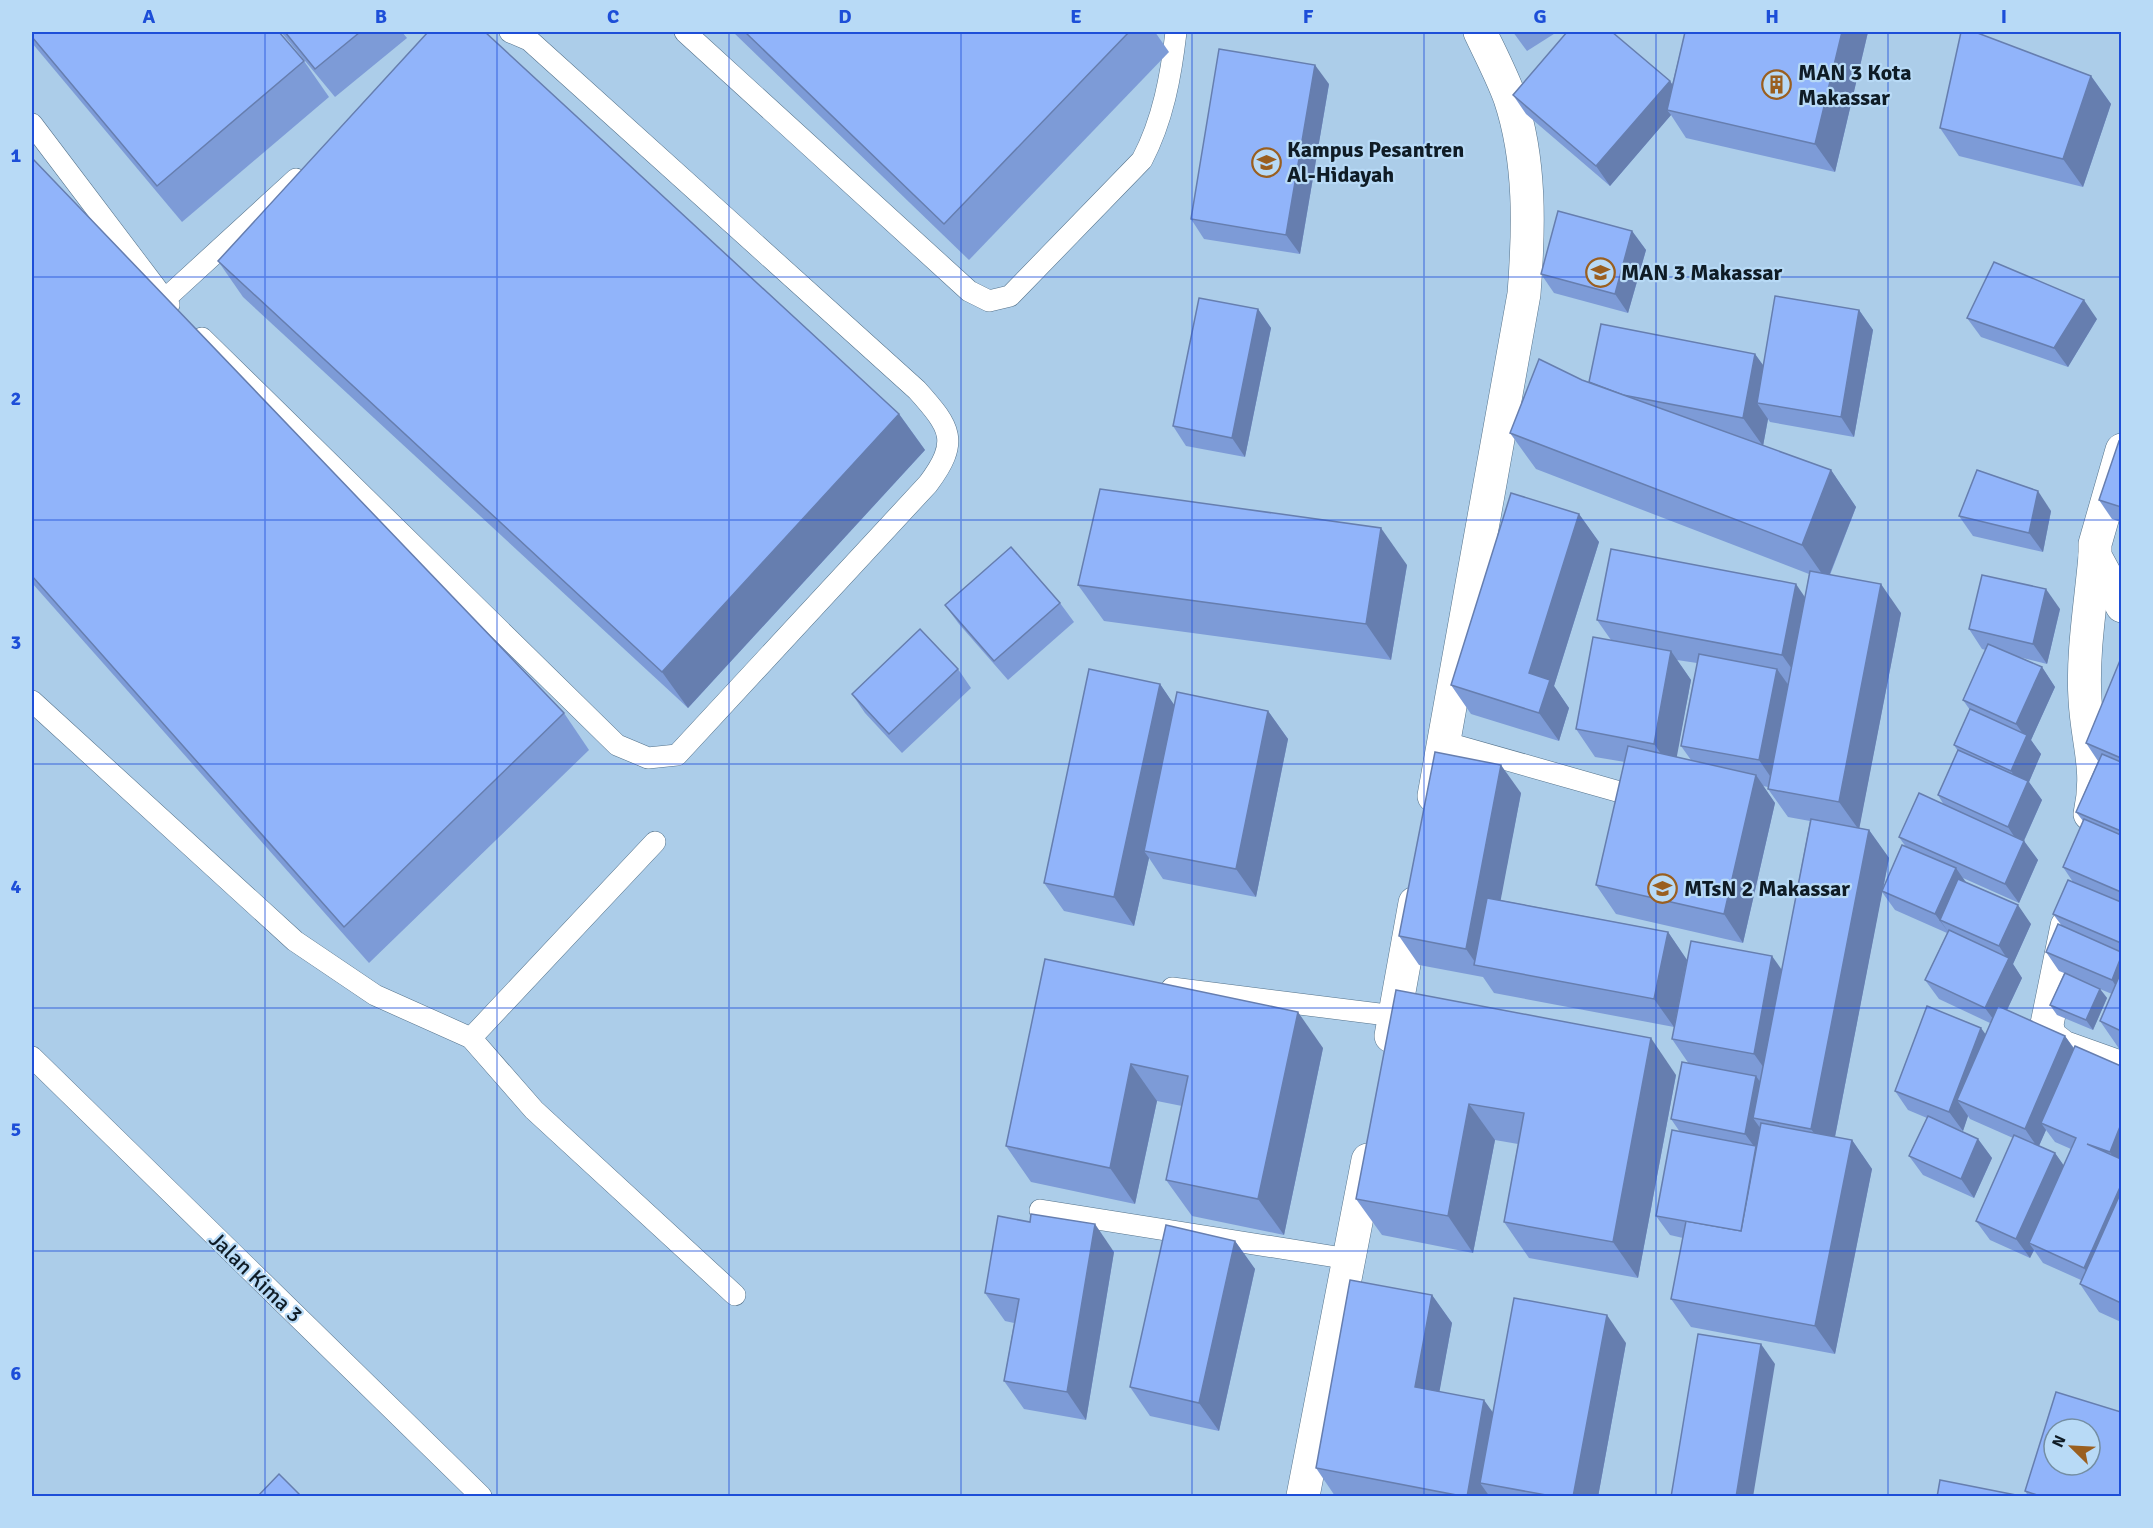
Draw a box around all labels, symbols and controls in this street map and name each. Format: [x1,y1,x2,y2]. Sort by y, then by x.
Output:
text: A [143,4,156,29]
text: B [375,4,387,29]
text: C [607,4,619,29]
text: D [838,4,852,29]
text: E [1070,4,1082,29]
text: F [1303,4,1314,29]
text: G [1533,4,1547,29]
text: H [1765,4,1779,29]
text: I [2001,4,2007,29]
place label: MAN 3 Kota Makassar [1798,59,1912,111]
building icon: MAN 3 Kota Makassar [1761,69,1793,101]
place label: Kampus Pesantren Al-Hidayah [1287,136,1464,188]
text: 1 [11,143,22,168]
school or university icon: Kampus Pesantren Al-Hidayah [1250,146,1282,178]
school or university icon: MAN 3 Makassar [1584,256,1616,288]
place label: MAN 3 Makassar [1621,259,1782,286]
text: 2 [11,386,21,411]
text: 3 [11,630,21,655]
school or university icon: MTsN 2 Makassar [1647,872,1679,904]
text: 4 [11,874,22,899]
place label: MTsN 2 Makassar [1684,875,1850,902]
text: 5 [11,1117,21,1142]
street label: Jalan Kima 3 [204,1226,308,1328]
text: 6 [11,1361,22,1386]
north arrow [2042,1417,2102,1477]
text: N [2048,1432,2071,1450]

